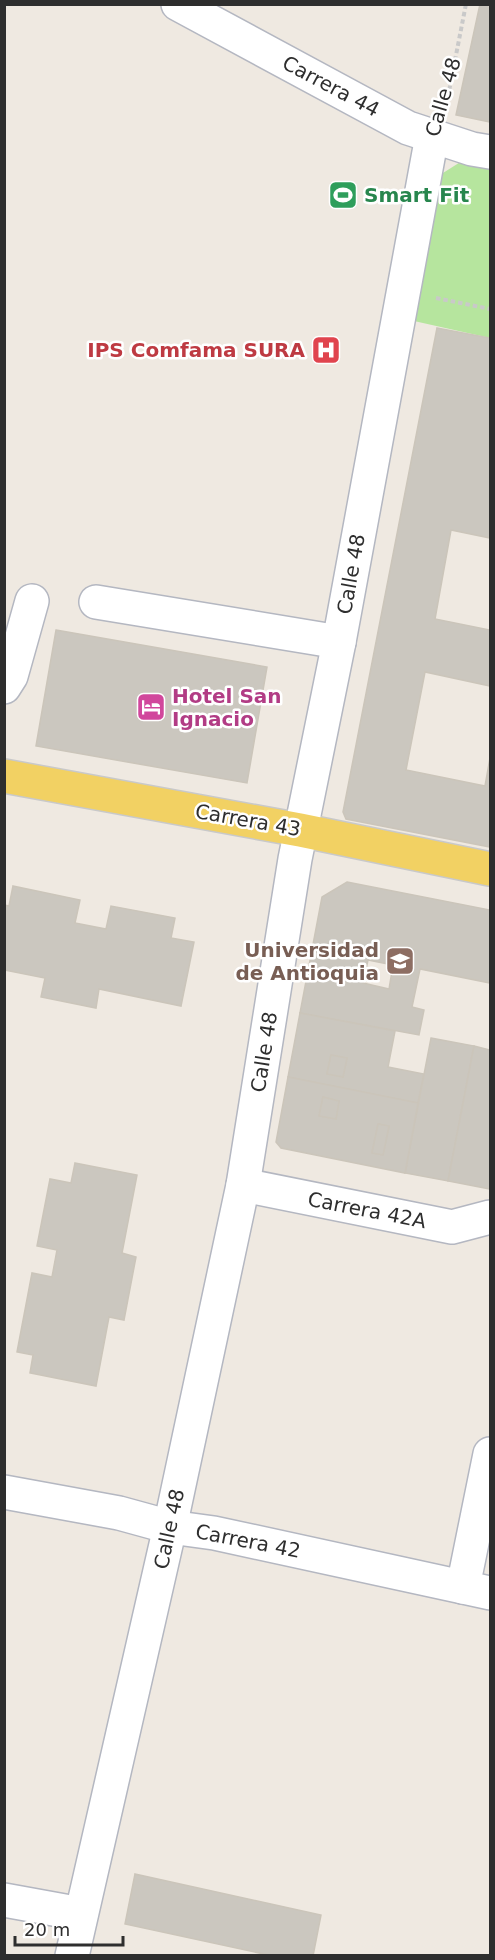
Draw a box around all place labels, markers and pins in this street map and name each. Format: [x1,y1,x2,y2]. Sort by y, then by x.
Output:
sports icon: Smart Fit [327,179,359,211]
place label: Smart Fit [364,183,470,207]
hospital icon: IPS Comfama SURA [310,334,342,366]
place label: IPS Comfama SURA [87,338,306,362]
place label: Hotel San Ignacio [172,684,282,731]
hotel icon: Hotel San Ignacio [135,691,167,723]
place label: Universidad de Antioquia [235,938,379,985]
school or university icon: Universidad de Antioquia [384,945,416,977]

